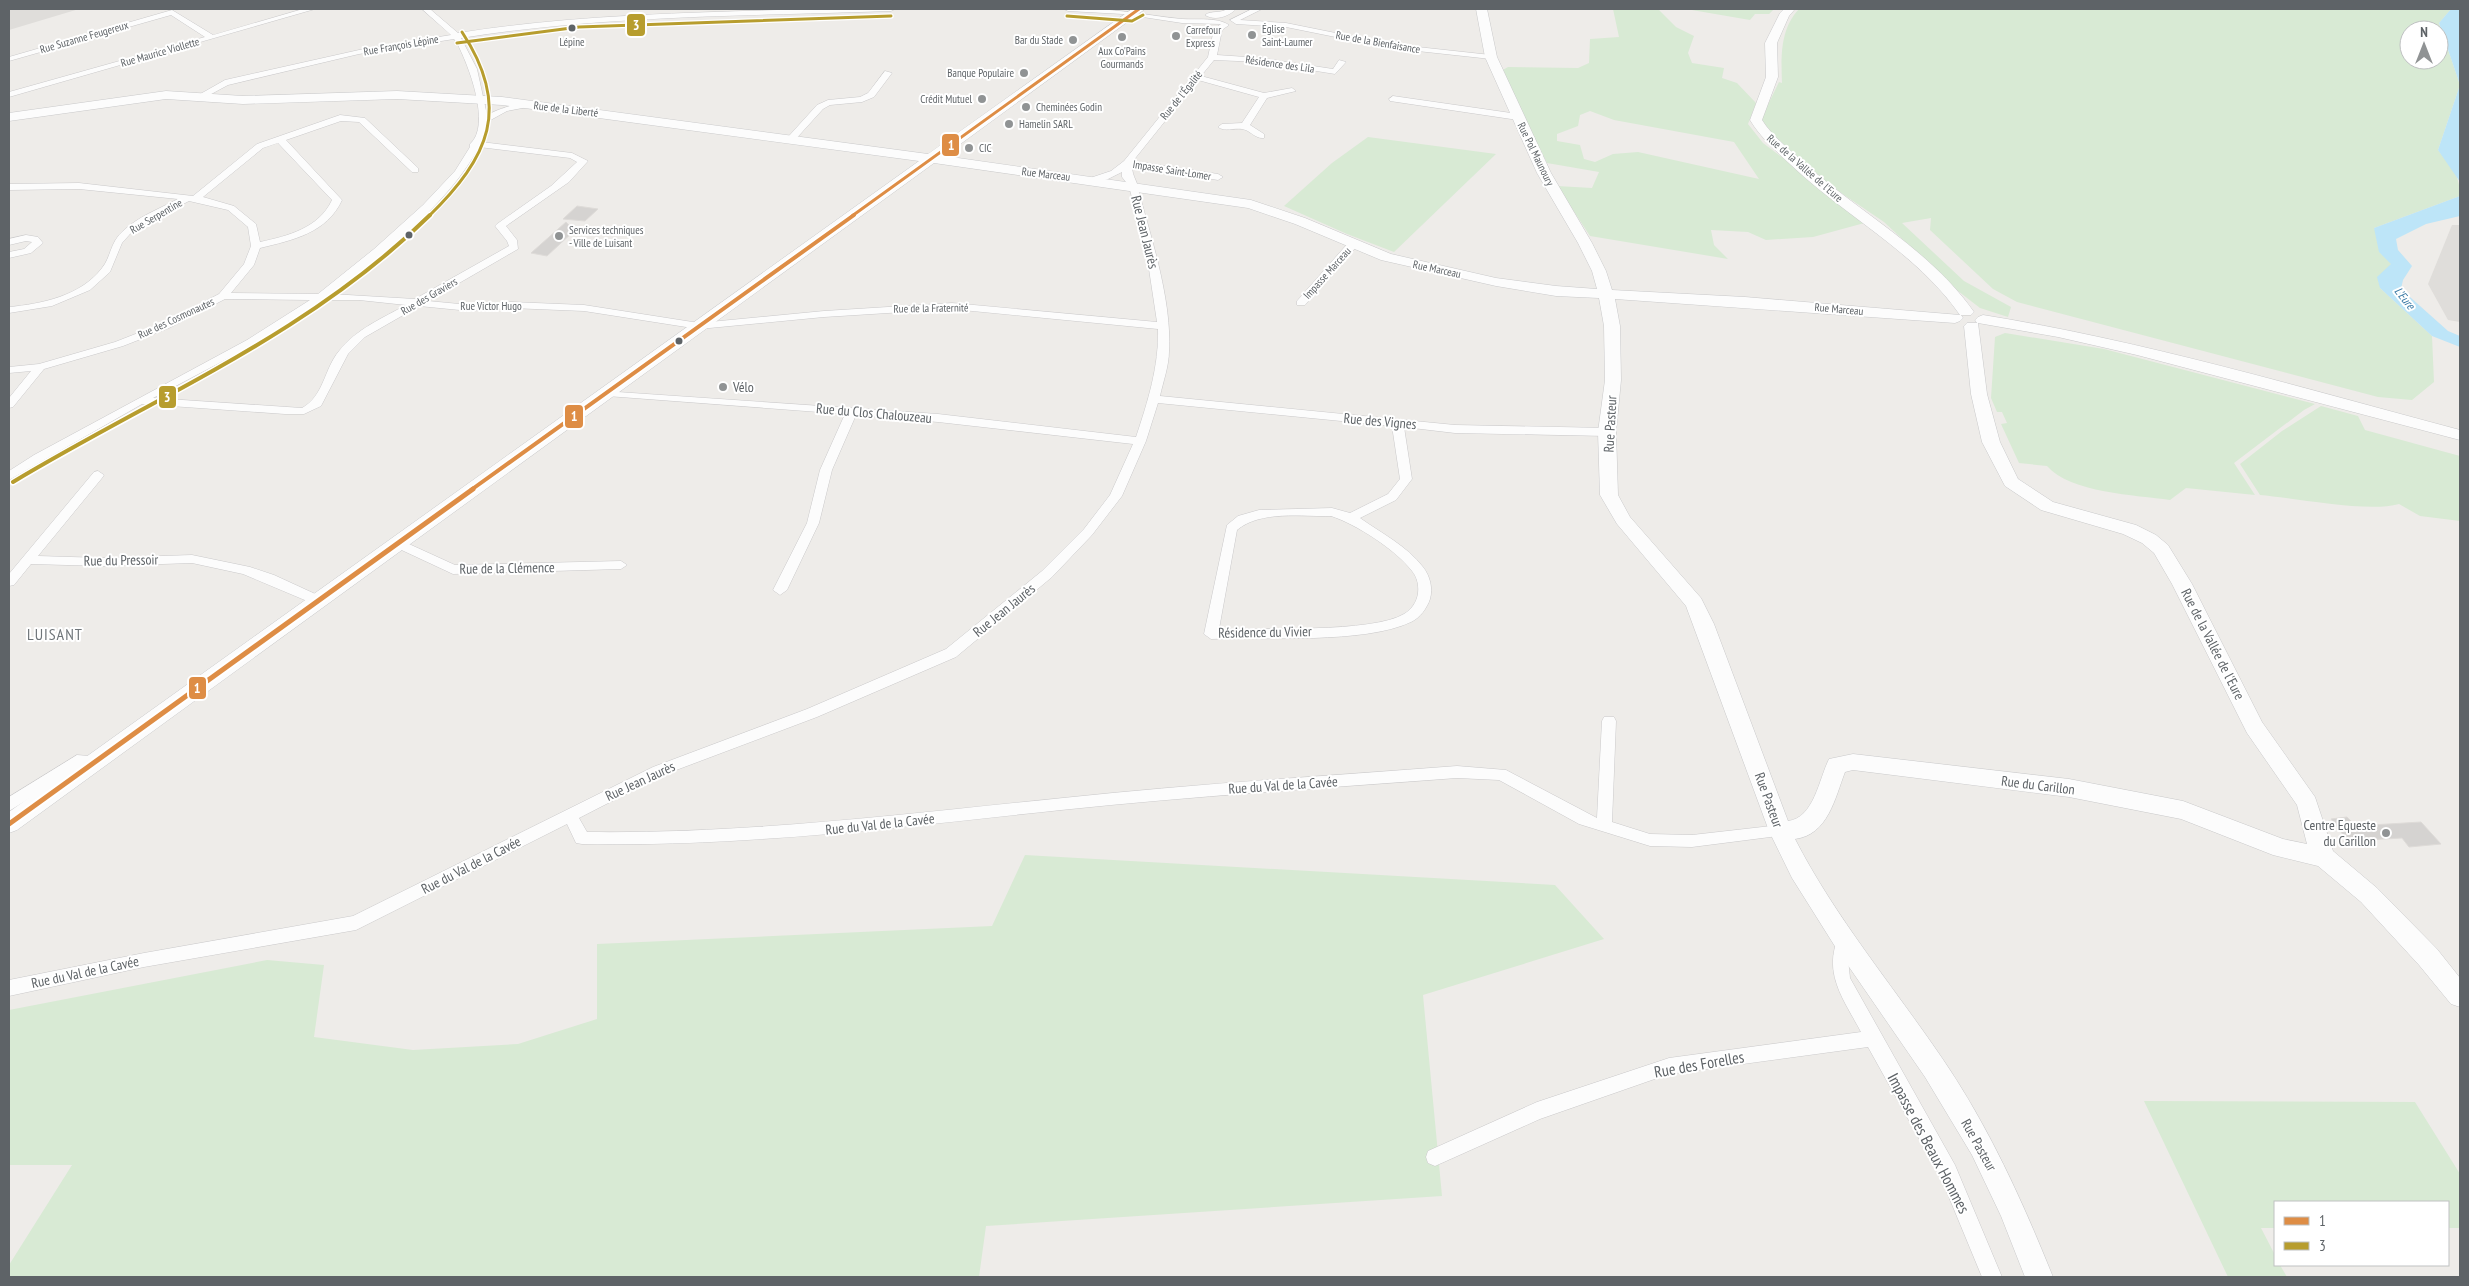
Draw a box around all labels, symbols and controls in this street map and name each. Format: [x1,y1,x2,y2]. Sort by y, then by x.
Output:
line badge: 3 [626,13,646,37]
text: 3 [633,16,639,34]
street label: Rue Suzanne Feugereux [38,18,130,56]
north arrow [2399,20,2449,70]
place label: Église Saint-Laumer [1262,22,1313,49]
marker: Lépine [567,23,577,33]
place label: Carrefour Express [1186,23,1221,50]
text: N [2420,23,2428,41]
street label: Rue de la Bienfaisance [1335,28,1422,56]
marker: Église Saint-Laumer [1246,29,1258,41]
marker: Carrefour Express [1170,30,1182,42]
street label: Rue François Lépine [362,31,440,58]
marker: Aux Co'Pains Gourmands [1116,31,1128,43]
place label: Bar du Stade [1015,33,1063,47]
street label: Rue Maurice Viollette [119,34,201,70]
marker: Bar du Stade [1067,34,1079,46]
place label: Lépine [559,35,585,49]
place label: Aux Co'Pains Gourmands [1098,44,1146,71]
street label: Résidence des Lila [1245,52,1315,76]
place label: Banque Populaire [947,66,1014,80]
marker: Banque Populaire [1018,67,1030,79]
street label: Rue de l'Égalité [1157,67,1205,122]
place label: Crédit Mutuel [920,92,972,106]
marker: Crédit Mutuel [976,93,988,105]
street label: Rue de la Liberté [533,98,600,120]
place label: Cheminées Godin [1036,100,1102,114]
marker: Cheminées Godin [1020,101,1032,113]
place label: Hamelin SARL [1019,117,1073,131]
marker: Hamelin SARL [1003,118,1015,130]
street label: Rue Pol Maunoury [1515,120,1558,189]
street label: Rue de la Vallée de l'Eure [1764,131,1846,205]
line badge: 1 [941,133,960,157]
text: 1 [948,136,954,154]
place label: CIC [979,141,992,155]
marker: CIC [963,142,975,154]
street label: Impasse Saint-Lomer [1132,157,1212,183]
street label: Rue Marceau [1021,164,1071,184]
street label: Rue Jean Jaurès [1127,194,1163,271]
street label: Rue Serpentine [127,195,185,237]
place label: Services techniques - Ville de Luisant [569,223,644,250]
unlabelled marker [404,230,414,240]
marker: Services techniques - Ville de Luisant [553,230,565,242]
street label: Impasse Marceau [1300,244,1354,302]
street label: Rue Marceau [1412,257,1463,281]
street label: Rue des Graviers [398,274,460,318]
water label: L'Eure [2391,284,2419,313]
street label: Rue des Cosmonautes [136,294,217,342]
street label: Rue Victor Hugo [460,299,522,313]
street label: Rue de la Fraternité [893,300,969,316]
street label: Rue Marceau [1814,300,1864,318]
unlabelled marker [674,336,684,346]
place label: Vélo [732,378,754,396]
marker: Vélo [717,381,729,393]
line badge: 3 [158,385,177,409]
text: 3 [164,388,170,406]
street label: Rue Pasteur [1600,395,1620,453]
street label: Rue du Clos Chalouzeau [815,399,933,427]
line badge: 1 [564,404,584,429]
text: 1 [571,407,577,425]
street label: Rue des Vignes [1343,409,1417,433]
street label: Rue du Pressoir [84,550,159,570]
street label: Rue de la Clémence [459,558,555,578]
street label: Rue Jean Jaurès [969,579,1039,641]
street label: Rue de la Vallée de l'Eure [2177,585,2249,703]
street label: Résidence du Vivier [1218,622,1312,642]
district label: LUISANT [27,624,83,644]
line badge: 1 [188,676,207,700]
text: 1 [194,679,200,697]
street label: Rue Jean Jaurès [602,757,678,805]
street label: Rue Pasteur [1751,770,1787,830]
street label: Rue du Val de la Cavée [1228,772,1338,798]
street label: Rue du Carillon [2000,772,2076,798]
street label: Rue du Val de la Cavée [825,809,936,839]
place label: Centre Equeste du Carillon [2303,816,2376,850]
marker: Centre Equeste du Carillon [2380,827,2392,839]
street label: Rue du Val de la Cavée [418,832,524,898]
street label: Rue du Val de la Cavée [30,952,141,992]
street label: Rue des Forelles [1652,1046,1746,1082]
street label: Impasse des Beaux Hommes [1884,1069,1974,1217]
street label: Rue Pasteur [1957,1116,2001,1175]
legend [2274,1201,2449,1266]
text: 1 [2319,1211,2326,1230]
text: 3 [2319,1236,2326,1255]

